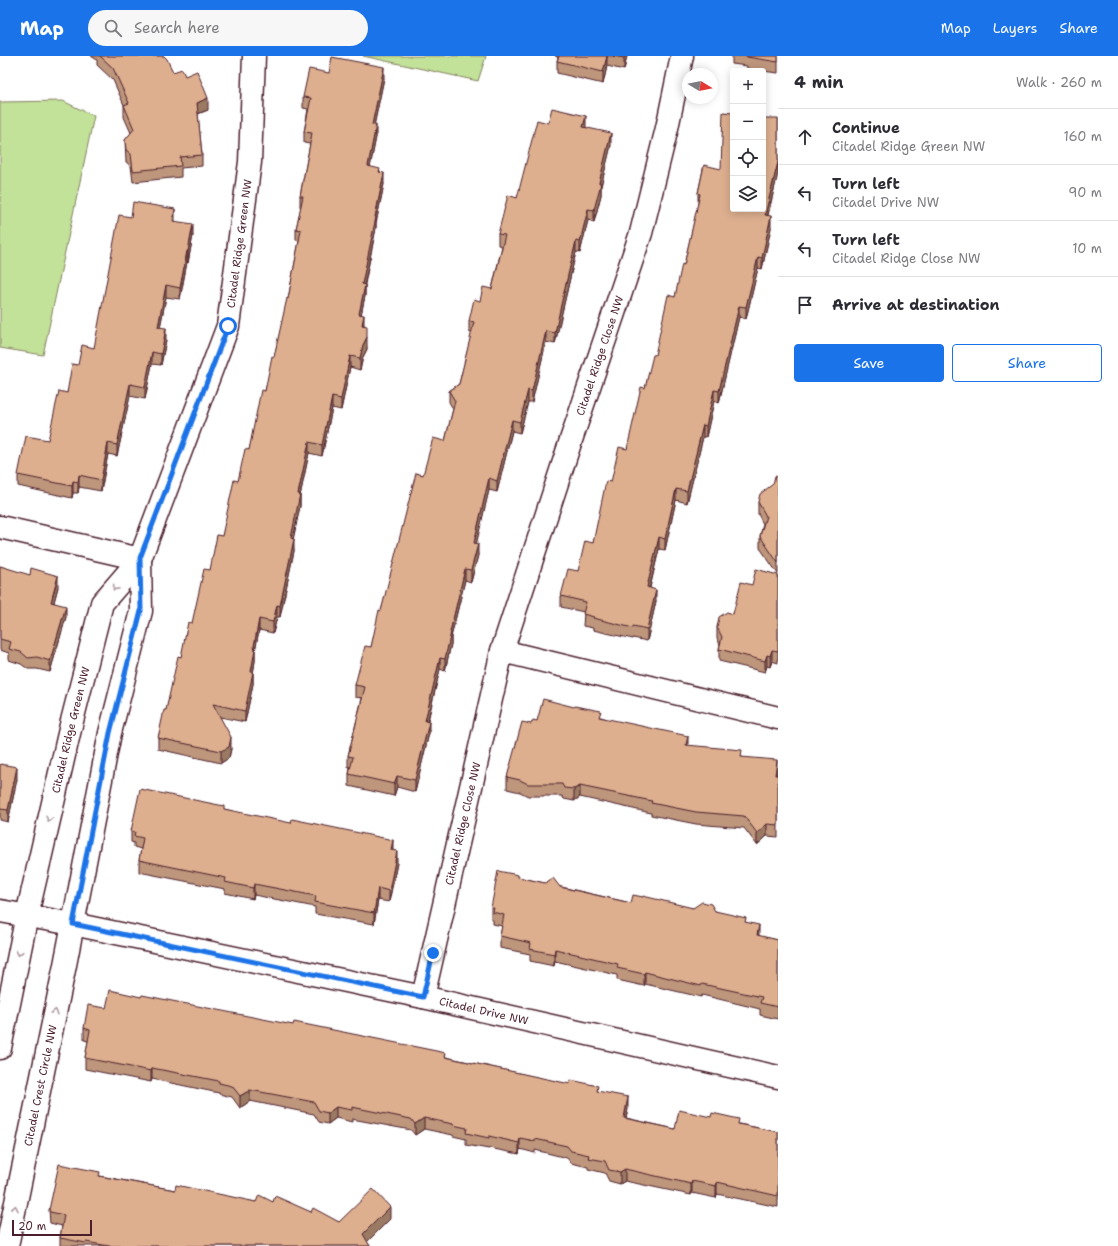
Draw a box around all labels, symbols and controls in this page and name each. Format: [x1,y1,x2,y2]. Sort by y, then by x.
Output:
search box [88,10,368,46]
text: Map [20,16,64,41]
icon: search [102,17,124,39]
text: Search here [134,18,220,38]
text: Map [941,19,971,37]
text: Layers [993,19,1037,37]
text: Share [1059,19,1098,37]
north arrow [682,68,718,104]
map controls [730,68,766,212]
button: + [730,68,766,104]
text: 4 min [794,71,844,93]
text: Walk · 260 m [1016,74,1102,91]
button: − [730,104,766,140]
text: Continue [832,118,900,138]
icon: ahead [794,126,816,148]
text: 160 m [1064,128,1102,145]
text: Citadel Ridge Green NW [832,138,985,155]
button: locate [730,140,766,176]
text: Turn left [832,174,900,194]
button: layers [730,176,766,212]
street label: Citadel Ridge Green NW [223,178,256,309]
icon: left [794,182,816,204]
text: 90 m [1068,184,1102,201]
text: Citadel Drive NW [832,194,939,211]
text: Turn left [832,230,900,250]
icon: left [794,238,816,260]
text: 10 m [1072,240,1102,257]
text: Citadel Ridge Close NW [832,250,981,267]
street label: Citadel Ridge Close NW [573,293,627,418]
icon: arrive [794,294,816,316]
text: Arrive at destination [832,295,1000,315]
route start [219,317,237,335]
button: Save [794,344,944,382]
button: Share [952,344,1102,382]
one-way arrow [112,583,120,591]
street label: Citadel Ridge Green NW [48,665,94,795]
street label: Citadel Ridge Close NW [442,760,485,887]
one-way arrow [46,816,54,822]
route end [424,944,442,962]
one-way arrow [16,950,24,956]
street label: Citadel Drive NW [438,994,530,1029]
one-way arrow [51,1009,59,1015]
street label: Citadel Crest Circle NW [21,1023,61,1148]
one-way arrow [10,1205,19,1211]
scale bar [12,1218,92,1237]
text: 20 m [18,1219,46,1234]

